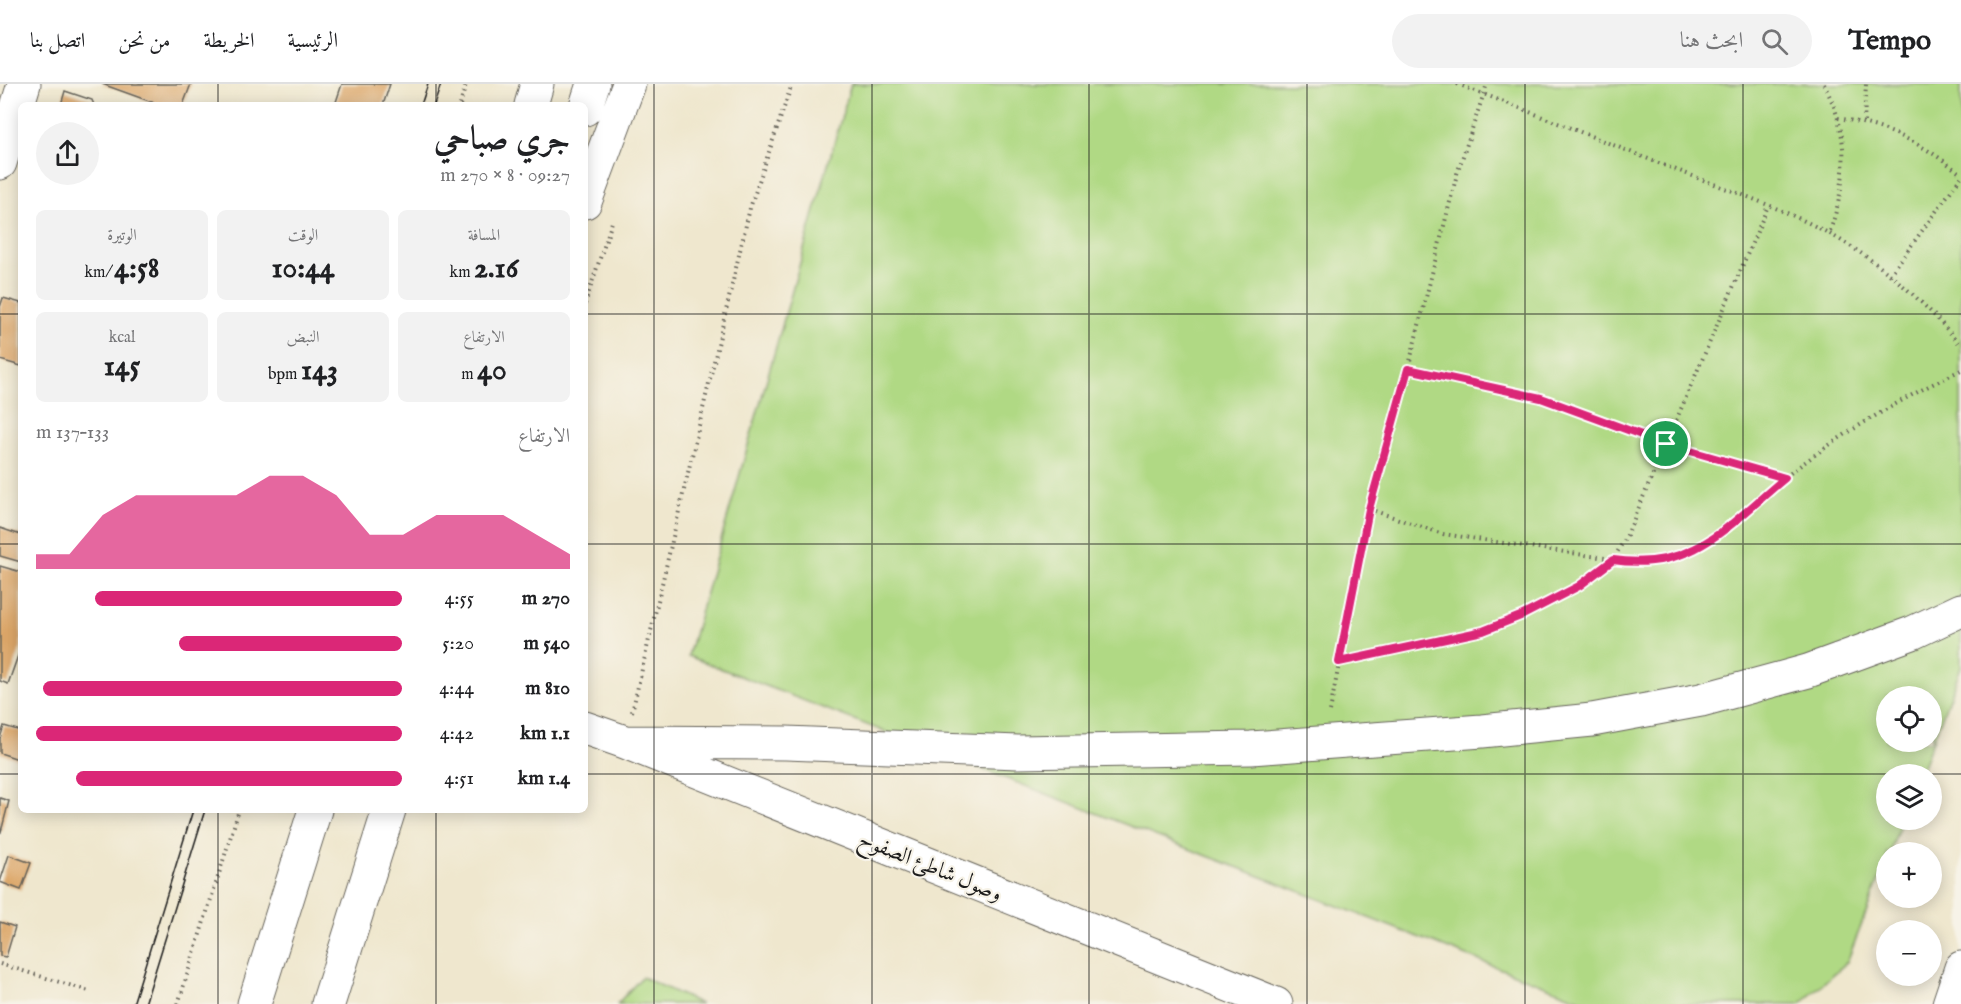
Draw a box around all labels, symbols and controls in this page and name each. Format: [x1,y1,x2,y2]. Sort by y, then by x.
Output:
search box [1392,14,1812,68]
text: Tempo [1848,24,1931,59]
icon: search [1758,25,1791,58]
text: ابحث هنا [1680,27,1743,55]
text: اتصل بنا [30,28,85,55]
text: من نحن [118,28,170,55]
text: الخريطة [203,28,255,55]
text: الرئيسية [288,28,338,55]
text: جري صباحي [434,119,570,161]
button: share [36,122,99,185]
text: 09:27 · 8 × 270 m [440,163,570,188]
text: الوتيرة [107,226,137,246]
text: الوقت [288,226,318,246]
text: المسافة [468,226,500,246]
text: 4:58 [114,250,160,288]
text: 10:44 [271,250,335,288]
text: 2.16 [474,250,518,288]
text: /km [84,263,114,283]
text: km [450,263,474,283]
text: kcal [109,328,135,348]
text: النبض [287,328,319,348]
text: الارتفاع [463,328,505,348]
text: 145 [104,348,140,386]
text: 143 [301,352,338,390]
text: 40 [477,352,507,390]
text: bpm [268,365,301,385]
text: m [461,365,477,385]
pin [1640,418,1691,469]
text: 133–137 m [36,420,109,445]
text: الارتفاع [518,424,570,449]
icon: arrive [1649,427,1682,460]
text: 4:55 [444,586,474,611]
text: 270 m [522,586,570,611]
text: 5:20 [442,631,474,656]
text: 540 m [523,631,570,656]
text: 4:44 [439,676,474,701]
text: 810 m [525,676,570,701]
map controls [1876,686,1942,986]
button: locate [1876,686,1942,752]
text: 4:42 [440,721,474,746]
text: 1.1 km [520,721,570,746]
button: layers [1876,764,1942,830]
text: 4:51 [444,766,474,791]
text: 1.4 km [518,766,570,791]
street label: وصول شاطئ الصفوح [853,825,1006,912]
button: + [1876,842,1942,908]
button: − [1876,920,1942,986]

